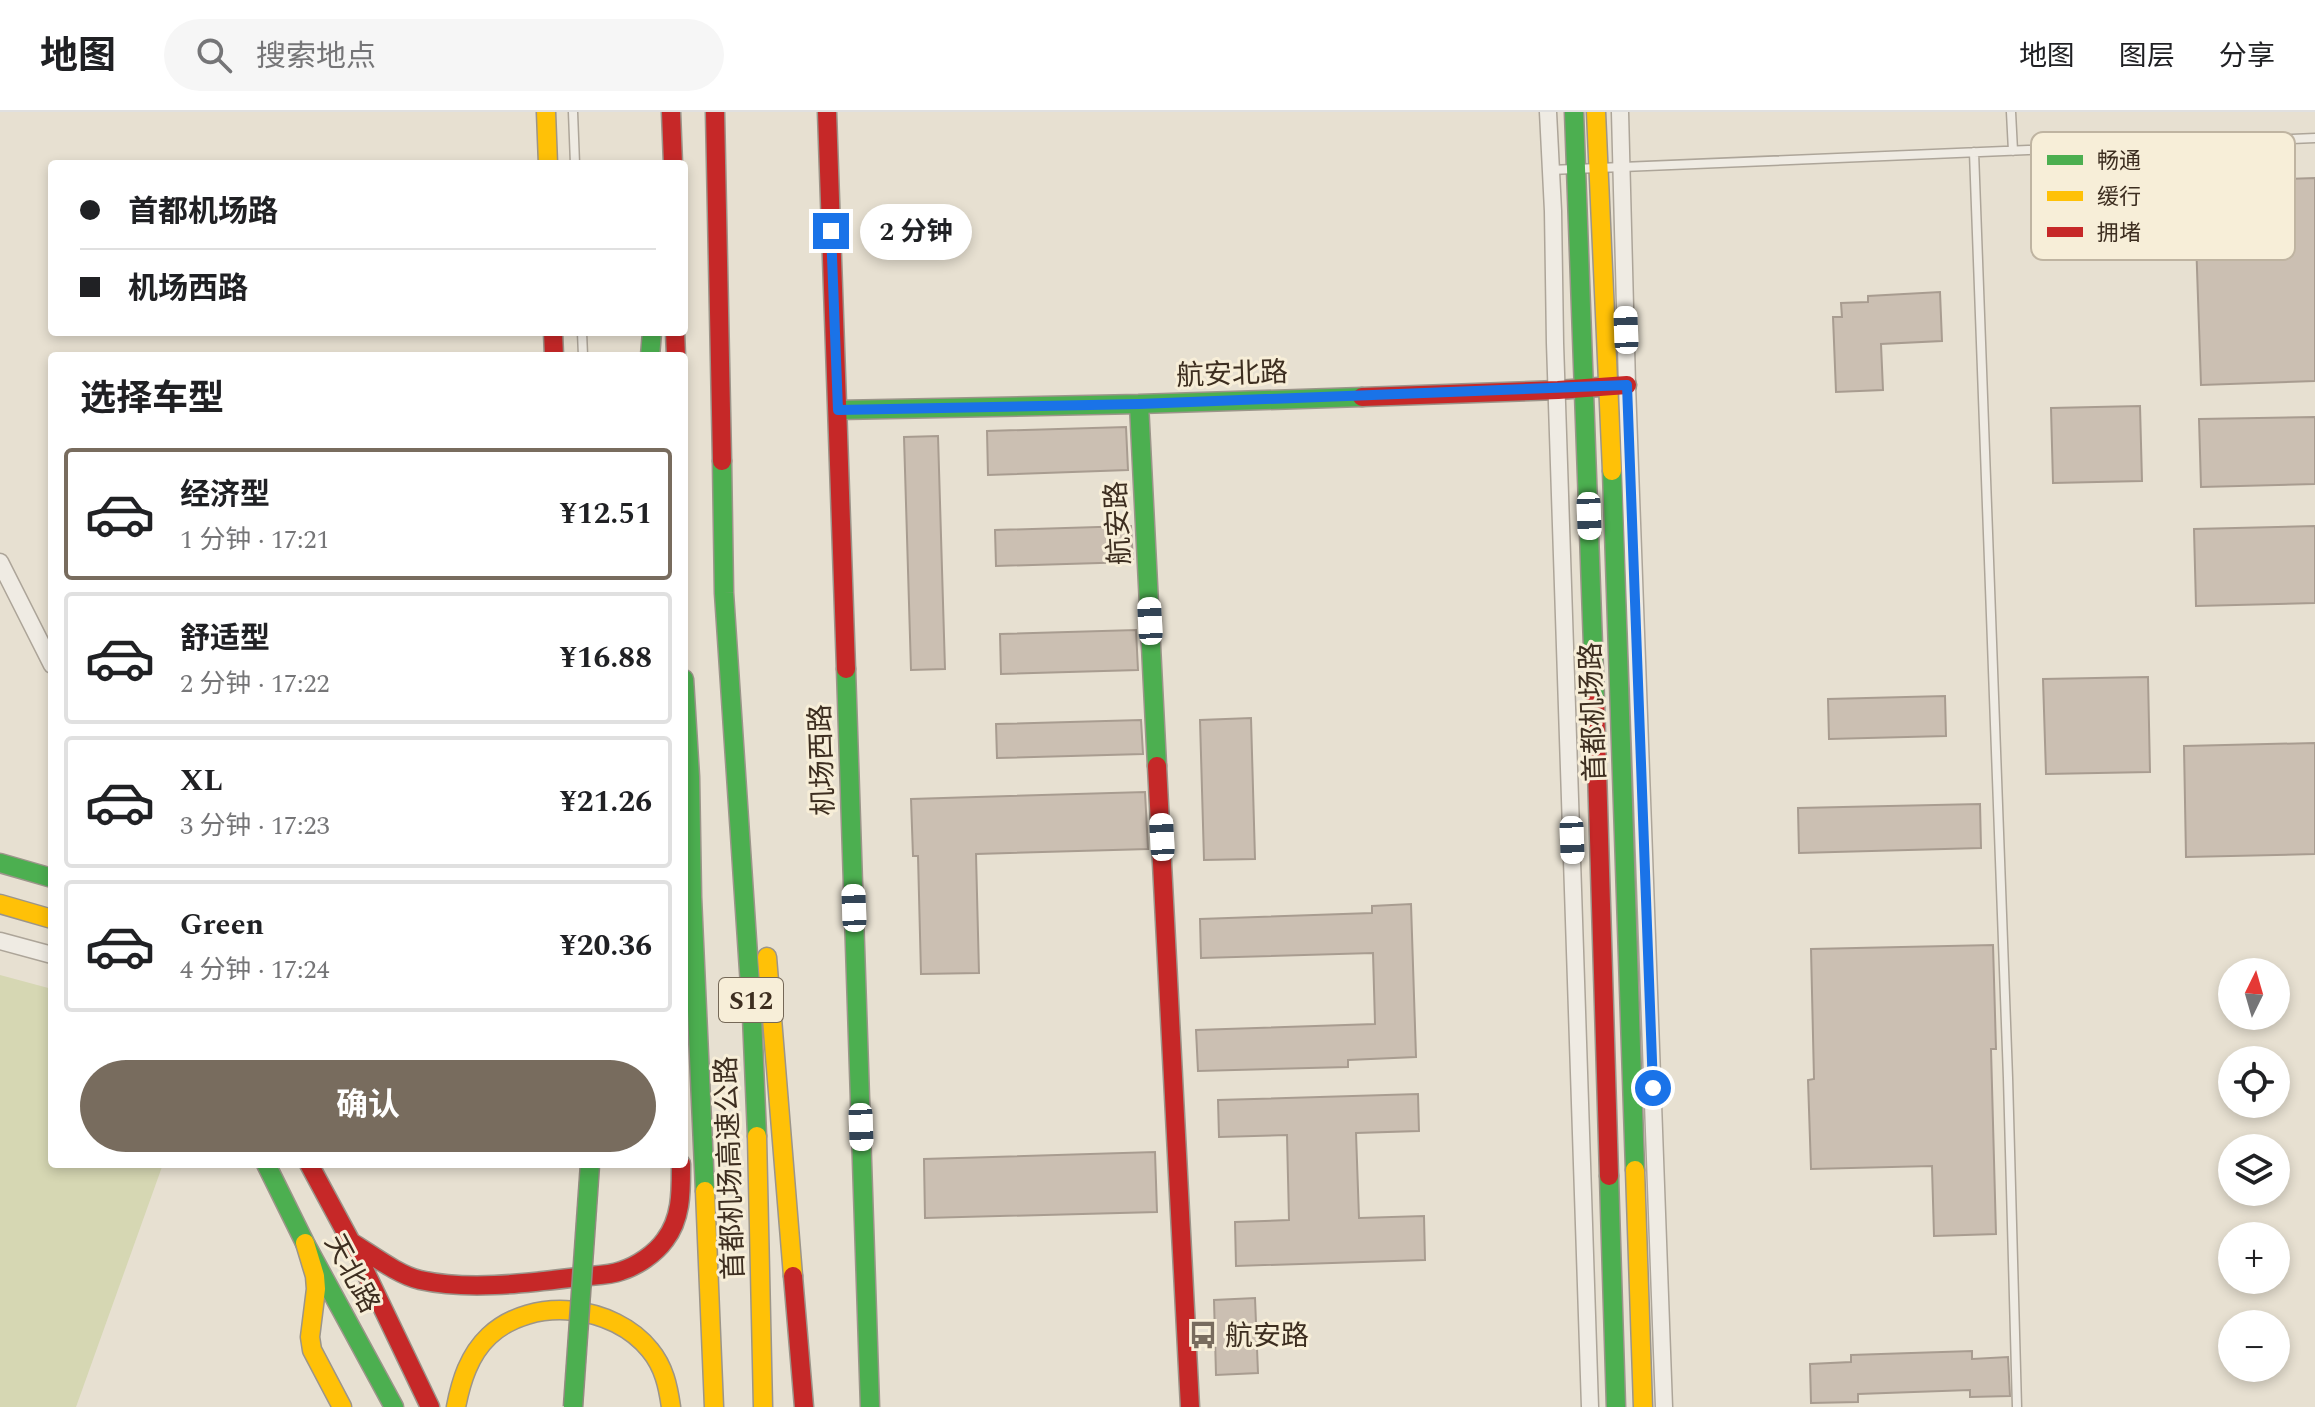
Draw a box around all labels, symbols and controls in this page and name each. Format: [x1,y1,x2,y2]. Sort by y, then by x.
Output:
search box [164,19,724,91]
text: 地图 [40,28,116,86]
icon: search [192,33,236,77]
text: 搜索地点 [256,34,376,80]
text: 地图 [2019,35,2075,78]
text: 图层 [2119,35,2175,78]
text: 分享 [2219,35,2275,78]
legend [2031,132,2295,260]
text: 畅通 [2097,145,2141,178]
text: 缓行 [2097,181,2141,214]
text: 首都机场路 [128,189,278,235]
callout: 2 分钟 [859,203,971,259]
text: 2 分钟 [879,212,953,252]
route end [813,213,849,249]
text: 拥堵 [2097,217,2141,250]
text: 机场西路 [128,266,248,312]
car [1613,306,1639,354]
street label: 航安北路 [1175,351,1289,398]
text: 选择车型 [80,372,224,427]
text: 经济型 [180,472,270,518]
icon: car [84,478,156,550]
street label: 航安路 [1095,480,1142,566]
text: ¥12.51 [560,491,652,537]
car [1576,492,1602,540]
text: 1 分钟 · 17:21 [180,520,330,560]
car [1137,596,1163,646]
text: 舒适型 [180,616,270,662]
icon: car [84,622,156,694]
text: ¥16.88 [560,635,652,681]
street label: 首都机场路 [1570,641,1617,783]
text: 2 分钟 · 17:22 [180,664,330,704]
street label: 机场西路 [799,703,846,817]
text: XL [180,758,223,804]
icon: car [84,766,156,838]
text: ¥21.26 [560,779,652,825]
text: 3 分钟 · 17:23 [180,806,330,846]
car [1149,812,1175,862]
car [1559,816,1585,864]
car [841,884,867,932]
text: Green [180,902,264,948]
icon: car [84,910,156,982]
text: ¥20.36 [560,923,652,969]
text: 4 分钟 · 17:24 [180,950,330,990]
north arrow [2218,958,2290,1030]
map controls [2218,958,2290,1382]
road number: S12 [719,978,783,1022]
button: locate [2218,1046,2290,1118]
street label: 首都机场高速公路 [705,1055,756,1281]
button: 确认 [80,1060,656,1152]
route start [1635,1070,1671,1106]
car [848,1103,874,1151]
button: layers [2218,1134,2290,1206]
button: + [2218,1222,2290,1294]
street label: 天北路 [313,1227,390,1321]
button: − [2218,1310,2290,1382]
place label: 航安路 [1225,1315,1309,1358]
bus stop icon: 航安路 [1188,1320,1218,1350]

